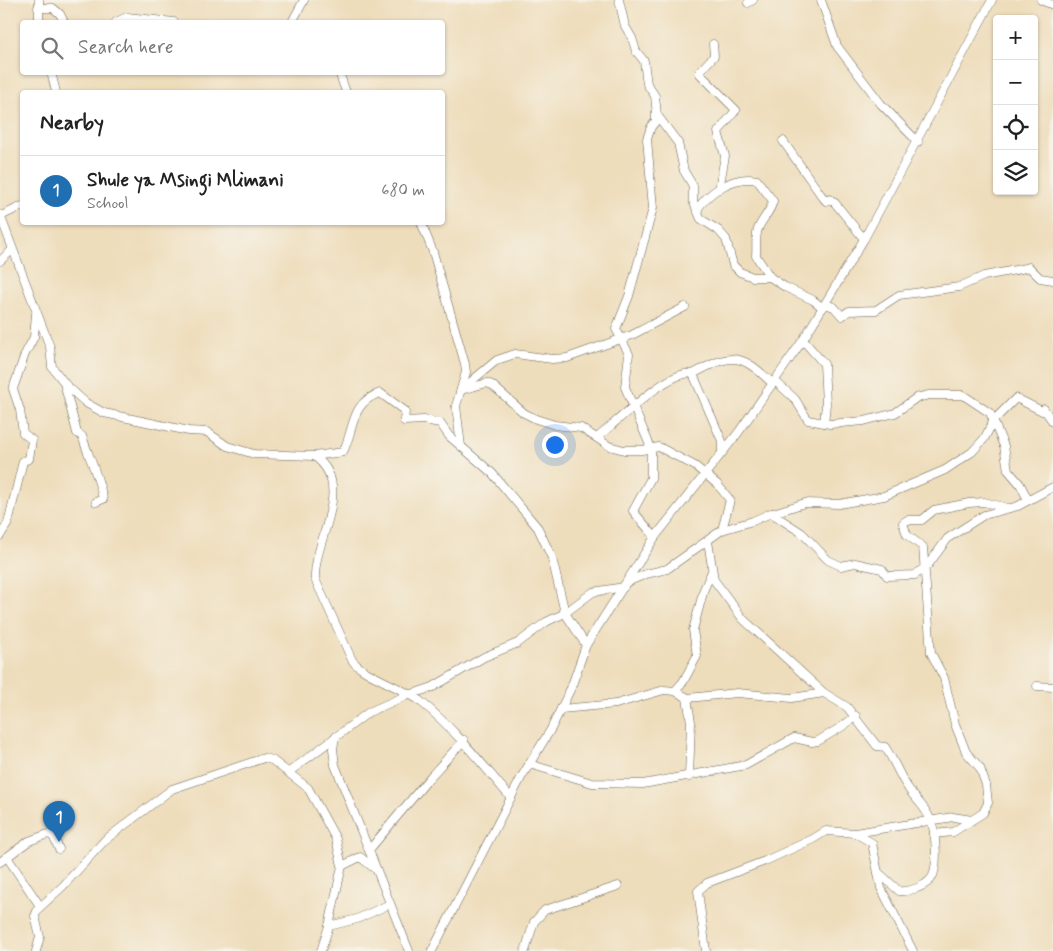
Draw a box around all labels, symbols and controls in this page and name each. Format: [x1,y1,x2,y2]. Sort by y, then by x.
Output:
map controls [993,15,1038,195]
button: + [993,15,1038,60]
search box [20,20,445,75]
icon: search [38,34,66,62]
text: Search here [78,35,174,60]
button: − [993,60,1038,105]
button: locate [993,105,1038,150]
text: Nearby [40,109,104,137]
button: layers [993,150,1038,195]
text: Shule ya Msingi Mlimani [87,168,284,193]
text: 1 [52,180,60,201]
text: 680 m [381,180,425,201]
text: School [87,193,128,214]
your location [542,432,568,458]
pin: 1 [43,801,75,842]

